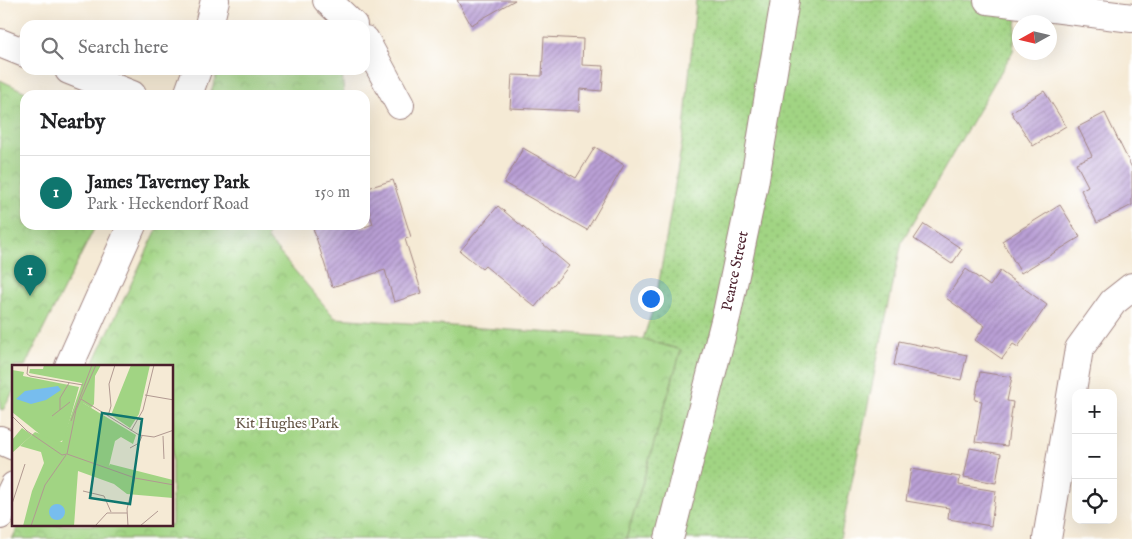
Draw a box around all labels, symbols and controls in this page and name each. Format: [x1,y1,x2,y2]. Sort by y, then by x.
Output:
north arrow [1012,15,1057,60]
search box [20,20,370,75]
icon: search [38,34,66,62]
text: Search here [78,36,169,60]
text: Nearby [40,109,105,136]
text: James Taverney Park [87,171,250,195]
text: 1 [53,183,59,203]
text: 150 m [315,183,350,203]
text: Park · Heckendorf Road [87,195,248,215]
street label: Pearce Street [717,229,753,313]
pin: 1 [14,255,46,296]
your location [638,286,664,312]
inset map [12,365,174,526]
map controls [1072,389,1117,524]
button: + [1072,389,1117,434]
park label: Kit Hughes Park [235,414,340,433]
button: − [1072,434,1117,479]
button: locate [1072,479,1117,524]

